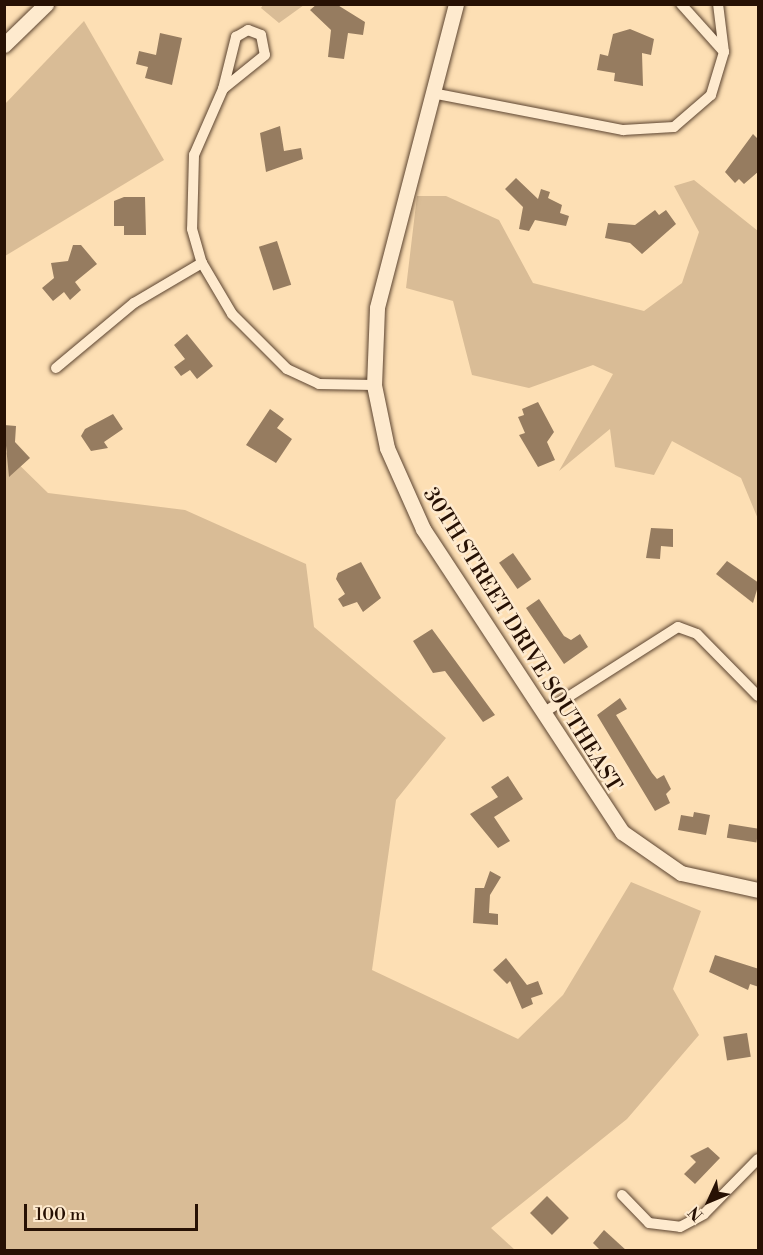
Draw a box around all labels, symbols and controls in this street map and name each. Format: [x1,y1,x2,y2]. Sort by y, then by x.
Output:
street label: 30TH STREET DRIVE SOUTHEAST [417,483,627,797]
north arrow [679,1171,739,1231]
scale bar [27,1192,201,1230]
text: N [684,1202,708,1225]
text: 100 m [35,1203,86,1226]

